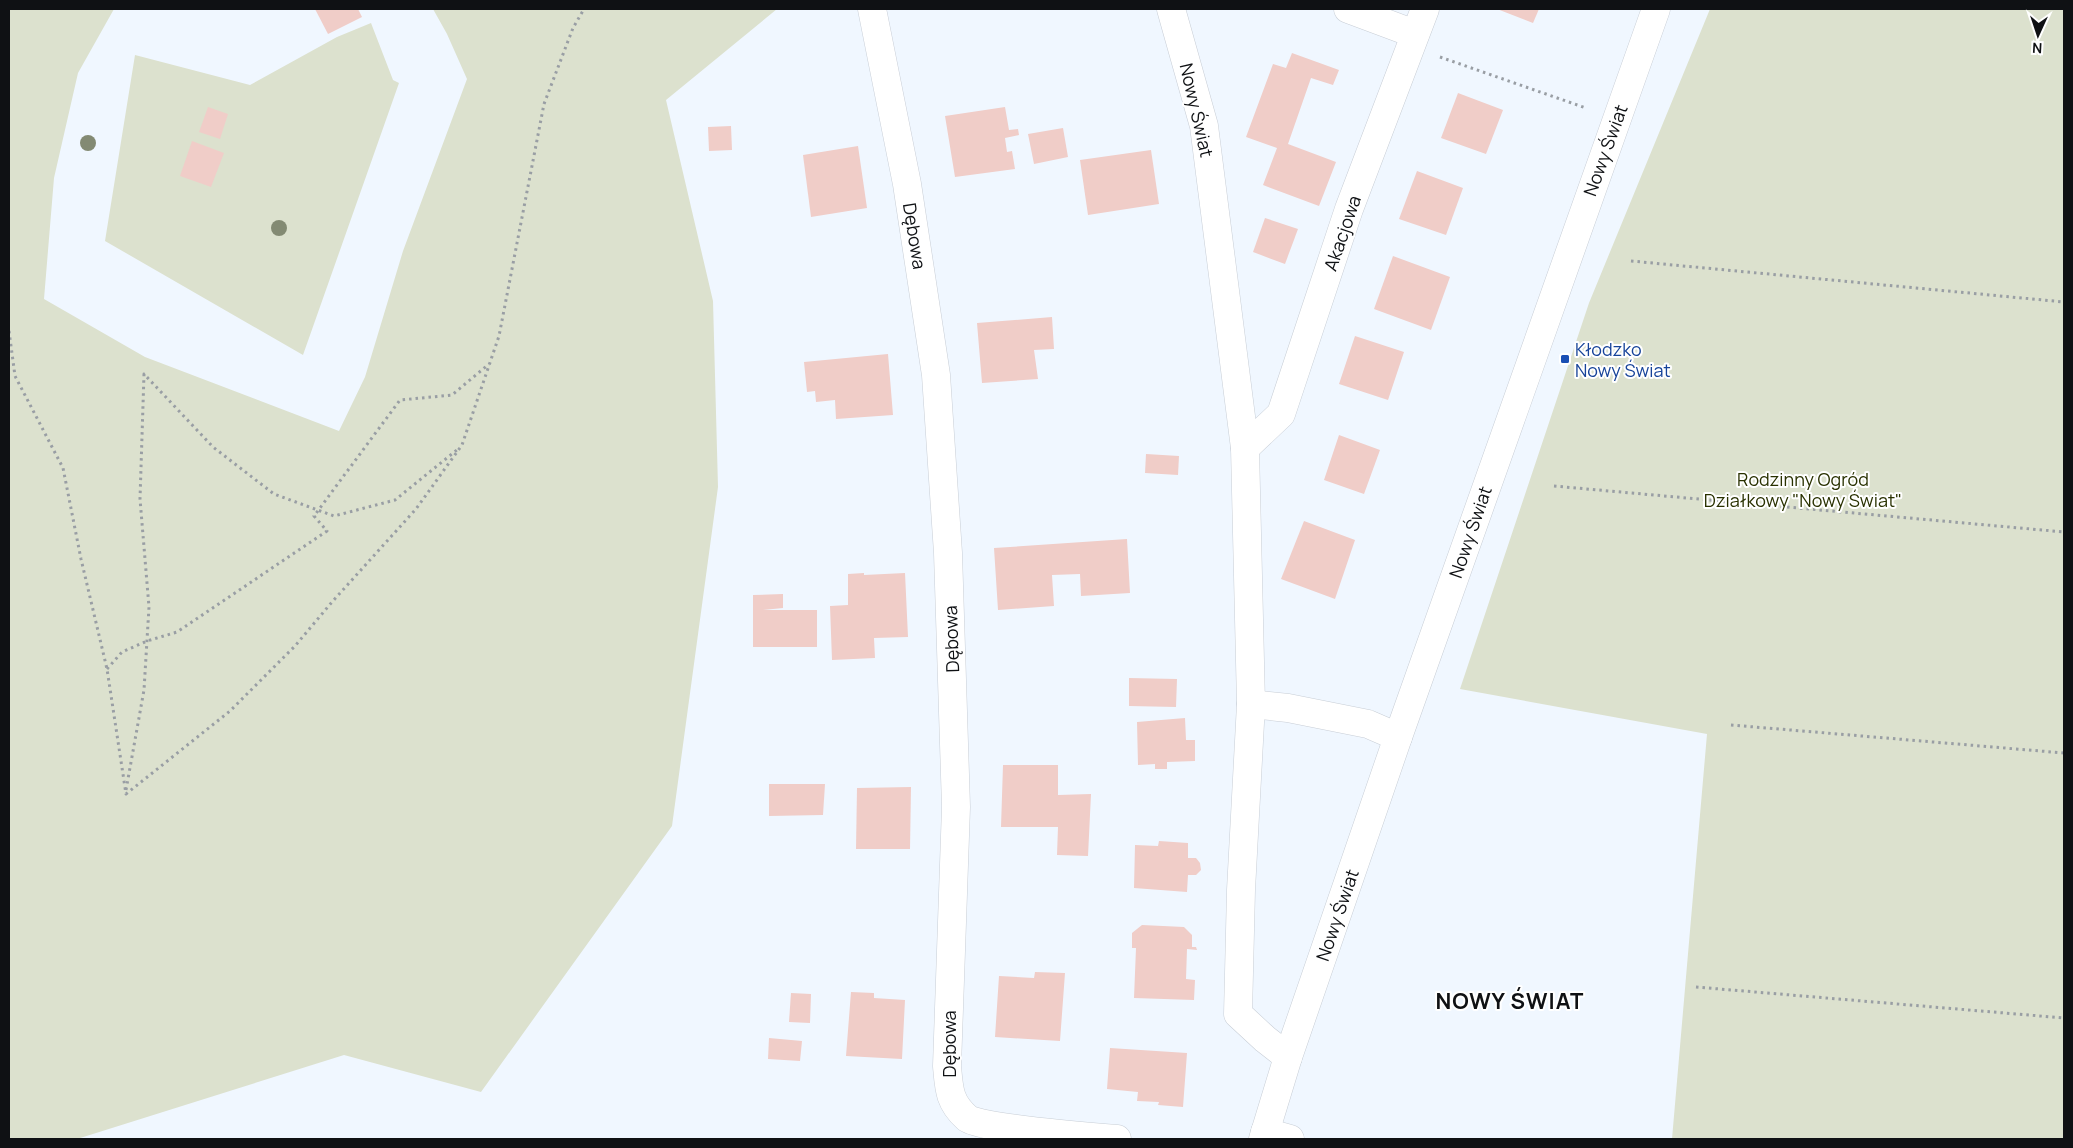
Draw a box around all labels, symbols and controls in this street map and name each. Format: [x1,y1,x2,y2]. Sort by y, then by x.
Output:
north arrow [2013,10,2063,60]
text: N [2032,39,2043,58]
street label: Nowy Świat [1175,61,1219,159]
street label: Nowy Świat [1577,101,1633,199]
street label: Akacjowa [1318,192,1366,274]
street label: Dębowa [898,201,932,271]
place label: Kłodzko Nowy Świat [1575,337,1671,382]
marker: Kłodzko Nowy Świat [1559,353,1571,365]
park label: Rodzinny Ogród Działkowy "Nowy Świat" [1704,467,1902,512]
street label: Nowy Świat [1443,483,1497,581]
street label: Dębowa [938,605,964,673]
street label: Nowy Świat [1310,866,1364,964]
district label: NOWY ŚWIAT [1436,986,1584,1016]
street label: Dębowa [937,1011,961,1077]

